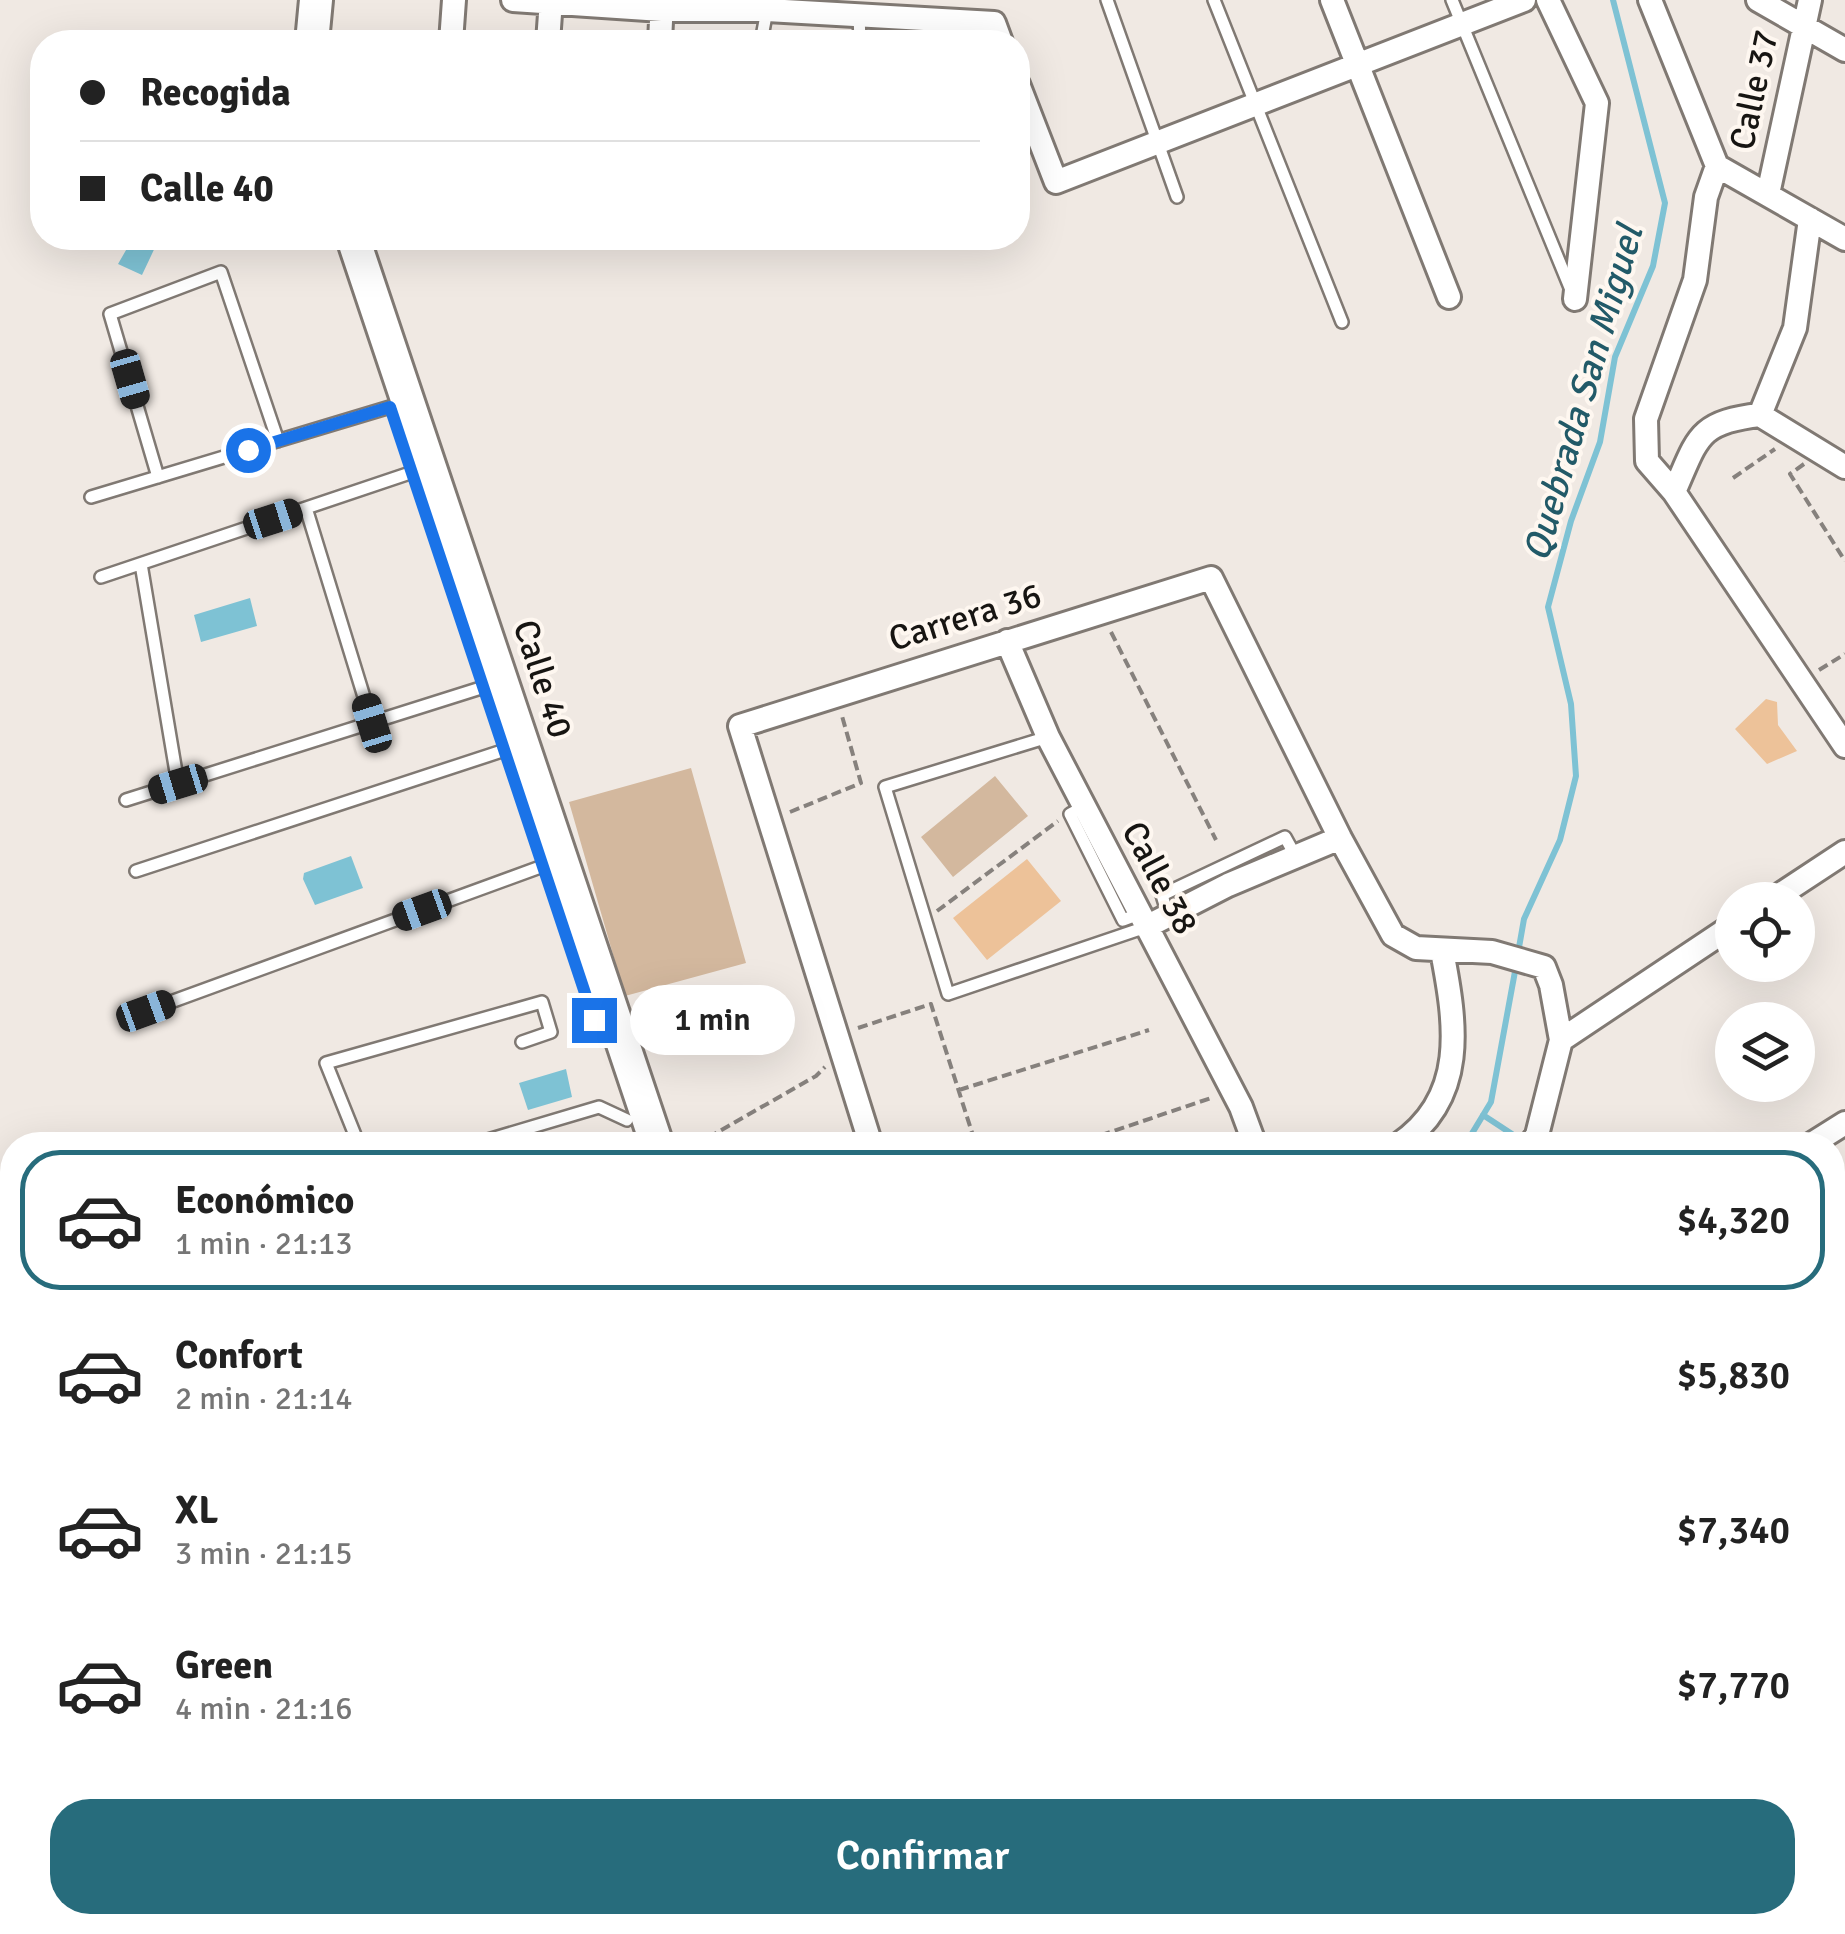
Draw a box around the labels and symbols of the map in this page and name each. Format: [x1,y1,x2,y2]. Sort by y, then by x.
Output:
street label: Calle 37 [1720,26,1788,154]
water label: Quebrada San Miguel [1513,217,1654,566]
car [107,346,153,412]
route start [226,428,271,473]
car [240,495,306,543]
street label: Carrera 36 [884,573,1046,661]
street label: Calle 40 [504,615,582,743]
car [349,690,395,756]
car [145,761,211,807]
street label: Calle 38 [1112,814,1208,942]
car [389,886,455,934]
callout: 1 min [629,985,794,1055]
car [113,987,179,1035]
route end [572,998,617,1043]

